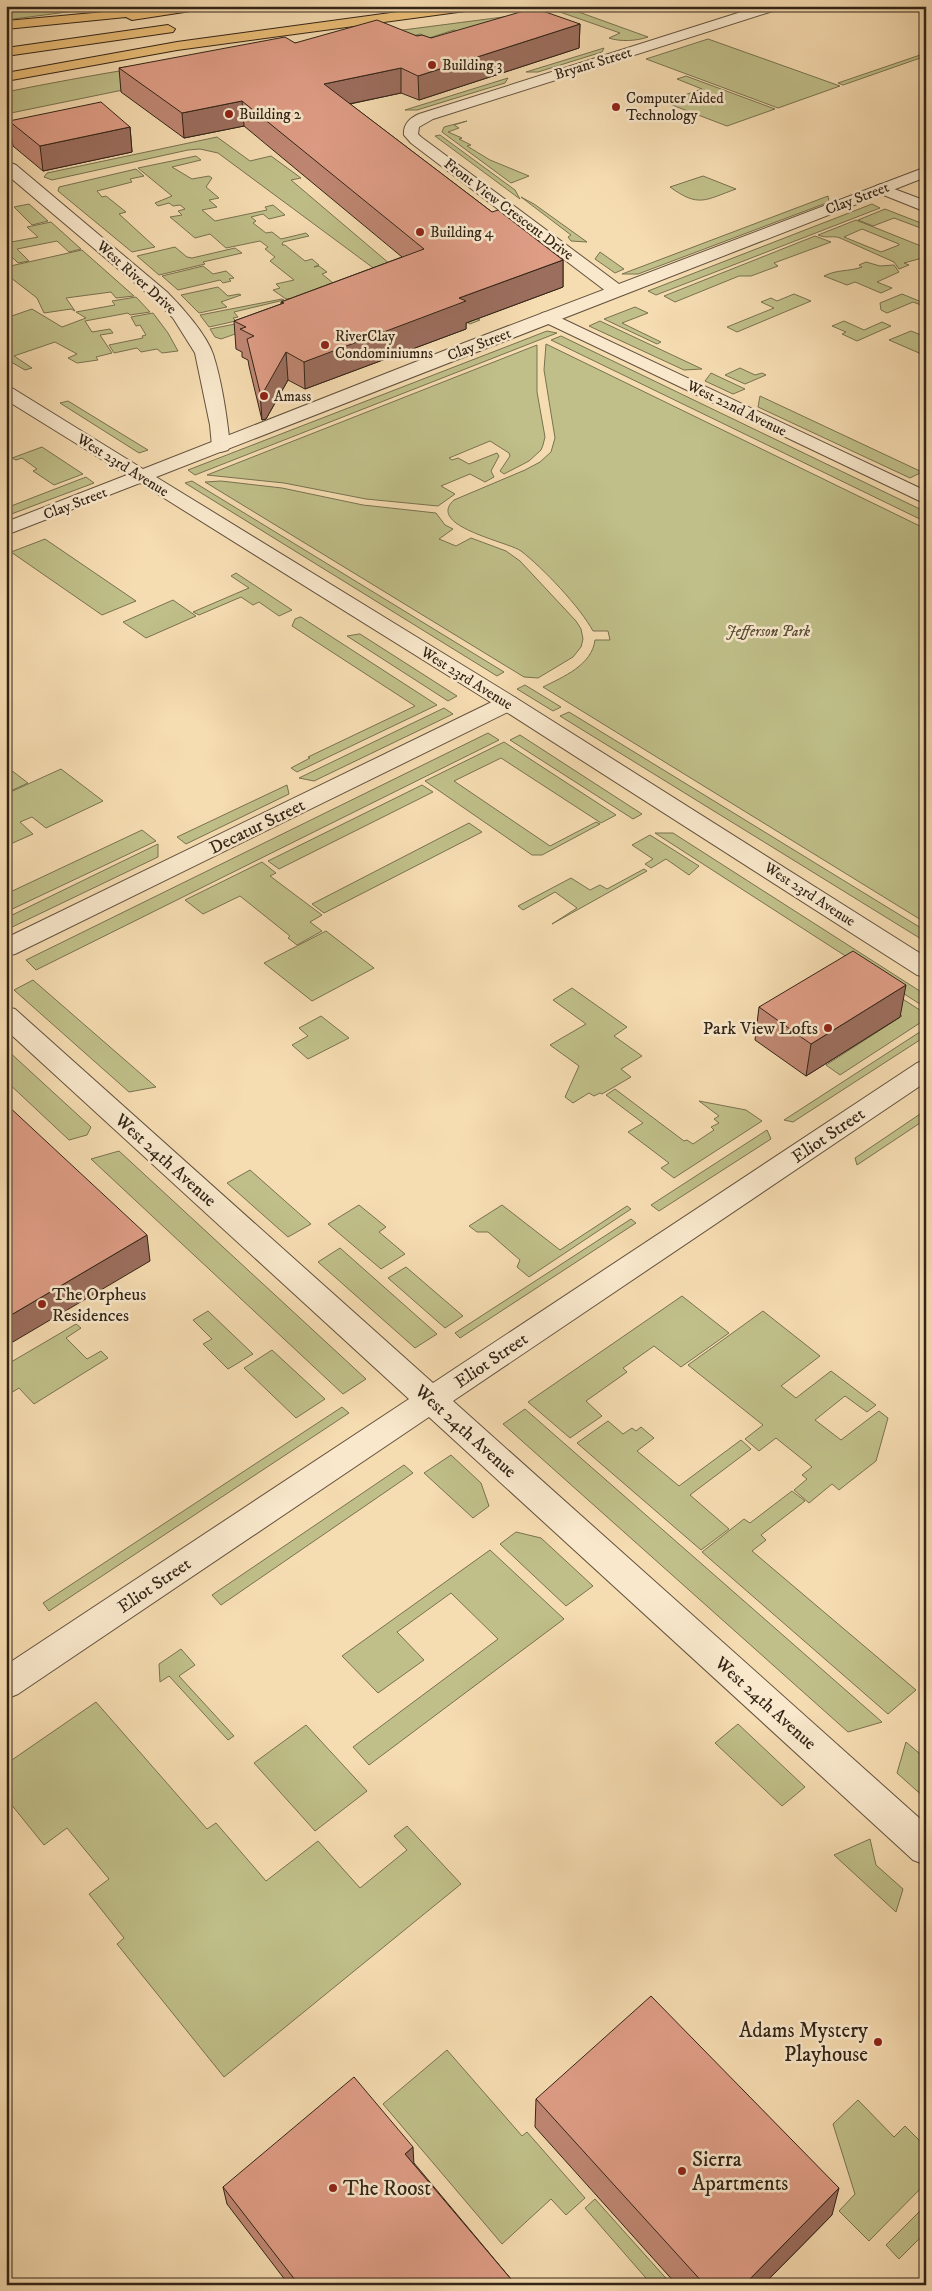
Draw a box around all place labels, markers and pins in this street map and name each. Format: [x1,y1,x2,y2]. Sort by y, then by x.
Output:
place label: Building 3 [442,56,502,75]
marker: Building 3 [426,59,438,71]
place label: Computer Aided Technology [626,89,724,125]
marker: Computer Aided Technology [610,101,622,113]
place label: Building 2 [239,105,302,124]
marker: Building 2 [223,108,235,120]
place label: Building 4 [430,223,494,242]
marker: Building 4 [414,226,426,238]
place label: RiverClay Condominiumns [335,327,433,363]
marker: RiverClay Condominiumns [319,339,331,351]
place label: Amass [274,387,311,406]
marker: Amass [258,390,270,402]
place label: Park View Lofts [703,1018,818,1040]
marker: Park View Lofts [822,1022,834,1034]
place label: The Orpheus Residences [52,1284,146,1327]
marker: The Orpheus Residences [36,1298,48,1310]
place label: Adams Mystery Playhouse [739,2018,869,2068]
marker: Adams Mystery Playhouse [872,2036,884,2048]
place label: Sierra Apartments [692,2147,788,2197]
marker: Sierra Apartments [676,2165,688,2177]
place label: The Roost [343,2176,431,2202]
marker: The Roost [327,2182,339,2194]

